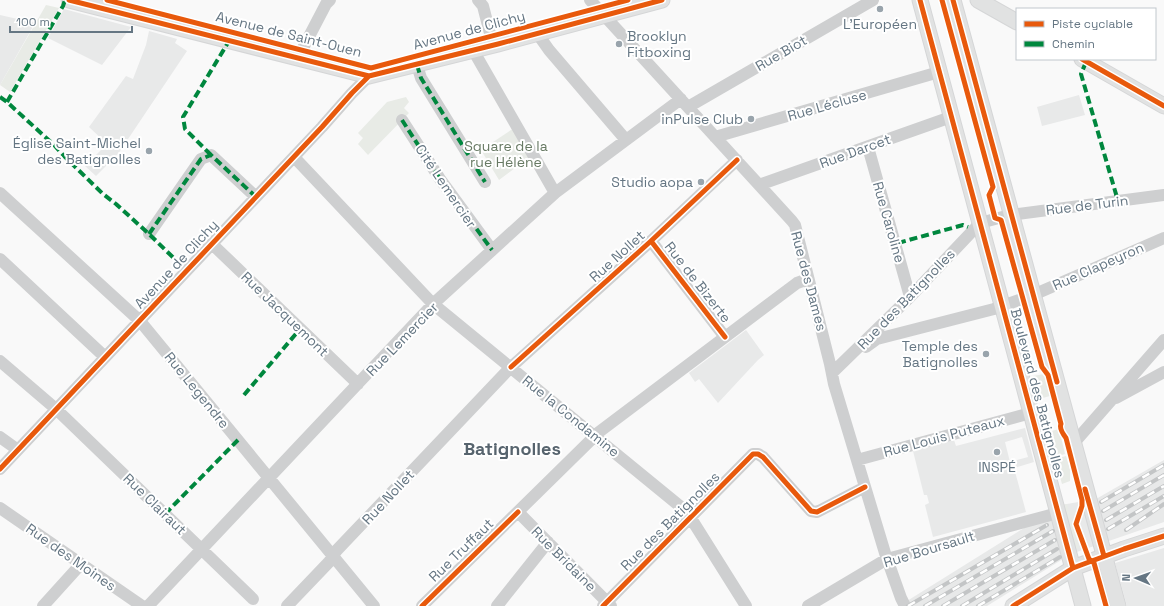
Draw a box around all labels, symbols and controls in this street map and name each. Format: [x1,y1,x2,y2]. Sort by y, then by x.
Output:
marker: L'Européen [875,4,885,14]
street label: Avenue de Clichy [411,6,527,54]
street label: Avenue de Saint-Ouen [214,7,364,61]
scale bar [10,8,132,34]
legend [1016,8,1156,60]
text: 100 m [16,14,50,30]
place label: L'Européen [843,15,917,33]
text: Piste cyclable [1052,16,1133,32]
place label: Brooklyn Fitboxing [627,27,691,61]
street label: Rue Biot [752,31,810,75]
text: Chemin [1052,36,1095,52]
marker: Brooklyn Fitboxing [614,39,624,49]
street label: Rue Lécluse [785,85,869,125]
place label: inPulse Club [661,110,743,128]
marker: inPulse Club [746,114,756,124]
street label: Rue Darcet [817,130,893,172]
place label: Église Saint-Michel des Batignolles [13,134,141,168]
park label: Square de la rue Hélène [464,137,548,171]
street label: Cité Lemercier [411,141,481,231]
marker: Église Saint-Michel des Batignolles [144,146,154,156]
place label: Studio aopa [611,173,693,191]
marker: Studio aopa [696,177,706,187]
street label: Rue Caroline [869,179,909,265]
street label: Rue de Turin [1045,191,1129,219]
street label: Avenue de Clichy [130,216,222,312]
street label: Rue Nollet [586,226,648,286]
street label: Rue des Dames [787,229,831,333]
street label: Rue de Bizerte [661,238,735,326]
street label: Rue Clapeyron [1050,238,1146,294]
street label: Rue des Batignolles [853,245,959,353]
street label: Rue Jacquemont [237,268,333,360]
street label: Rue Lemercier [362,298,442,380]
street label: Boulevard des Batignolles [1007,306,1069,480]
place label: Temple des Batignolles [902,337,978,371]
street label: Rue Legendre [161,348,233,432]
marker: Temple des Batignolles [981,349,991,359]
street label: Rue la Condamine [519,371,623,461]
street label: Rue Louis Puteaux [881,411,1007,461]
district label: Batignolles [463,437,561,460]
marker: INSPÉ [992,447,1002,457]
place label: INSPÉ [978,458,1016,476]
street label: Rue Nollet [358,466,418,528]
street label: Rue des Batignolles [617,468,723,574]
street label: Rue Clairaut [120,469,190,539]
street label: Rue Truffaut [425,515,497,585]
street label: Rue des Moines [22,519,120,595]
street label: Rue Bridaine [528,523,600,595]
street label: Rue Boursault [881,527,977,571]
north arrow [1116,558,1156,598]
text: N [1119,574,1133,582]

